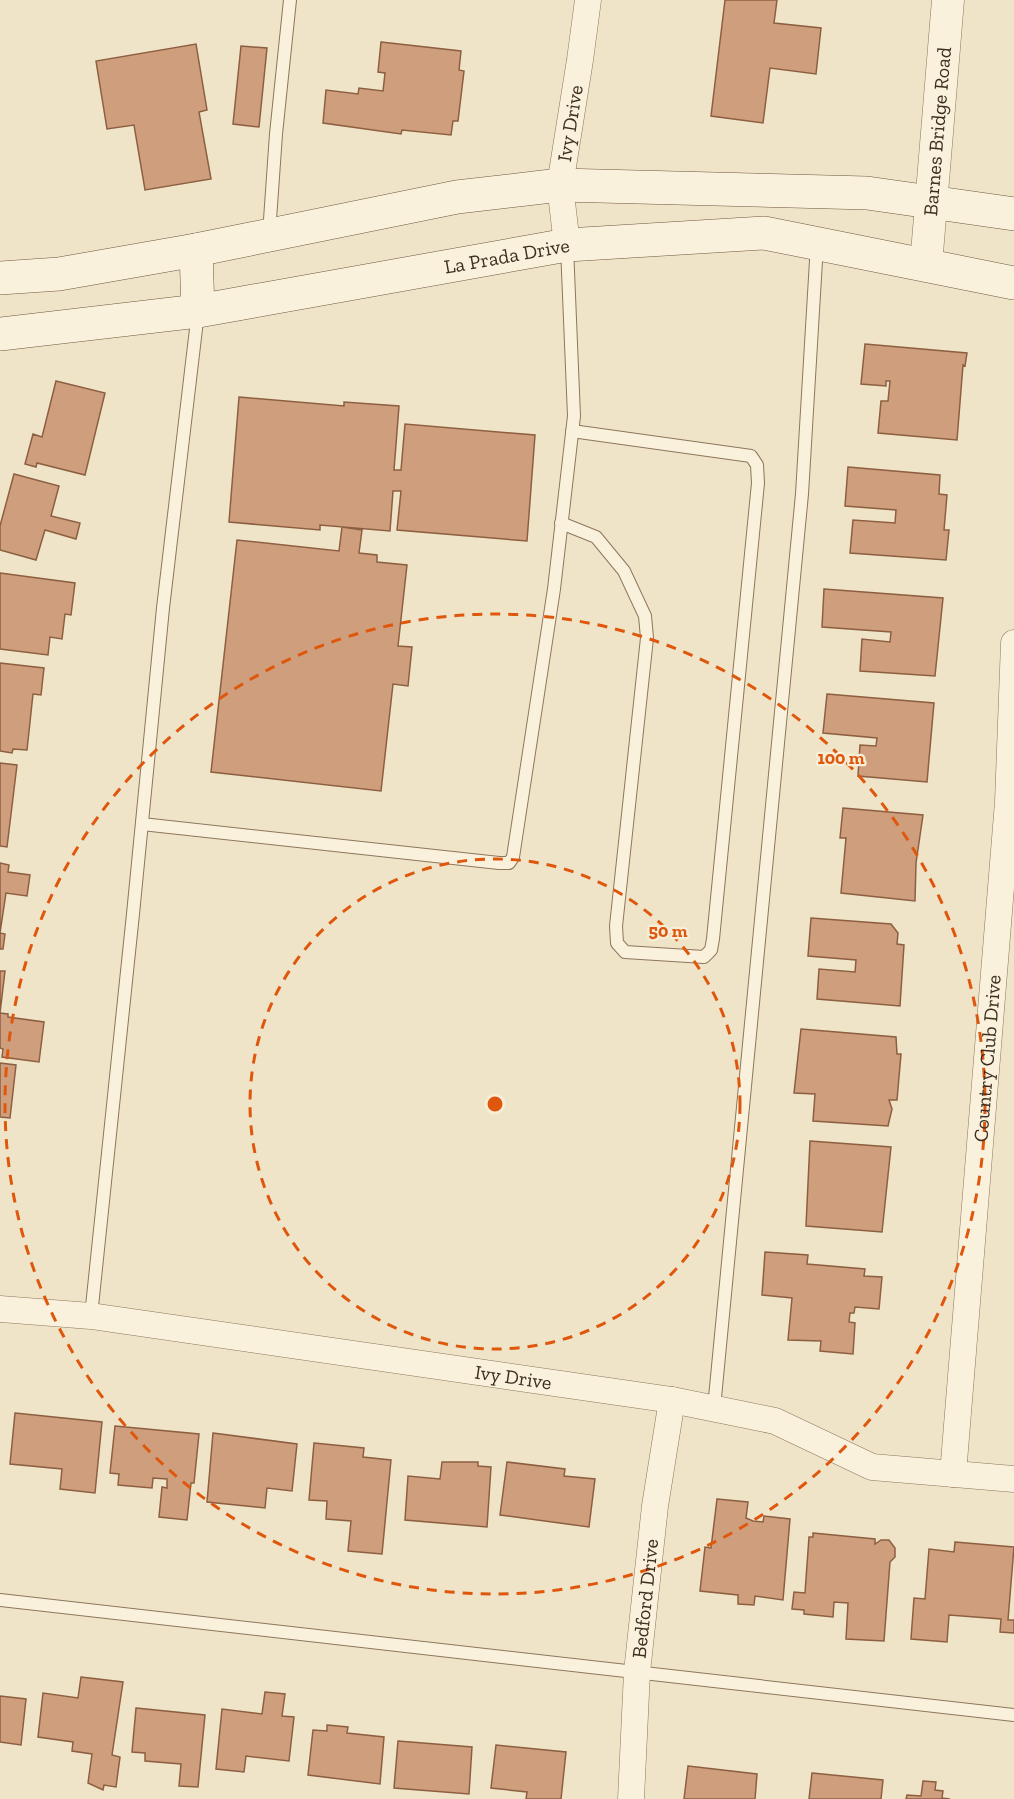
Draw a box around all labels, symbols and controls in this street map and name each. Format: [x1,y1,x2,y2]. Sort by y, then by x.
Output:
street label: Barnes Bridge Road [918,46,956,217]
street label: Ivy Drive [552,83,588,163]
street label: La Prada Drive [442,233,571,279]
text: 100 m [817,747,865,769]
text: 50 m [649,920,688,942]
street label: Country Club Drive [968,974,1006,1143]
centre of rings [485,1094,505,1114]
street label: Ivy Drive [473,1360,553,1394]
street label: Bedford Drive [627,1538,663,1660]

